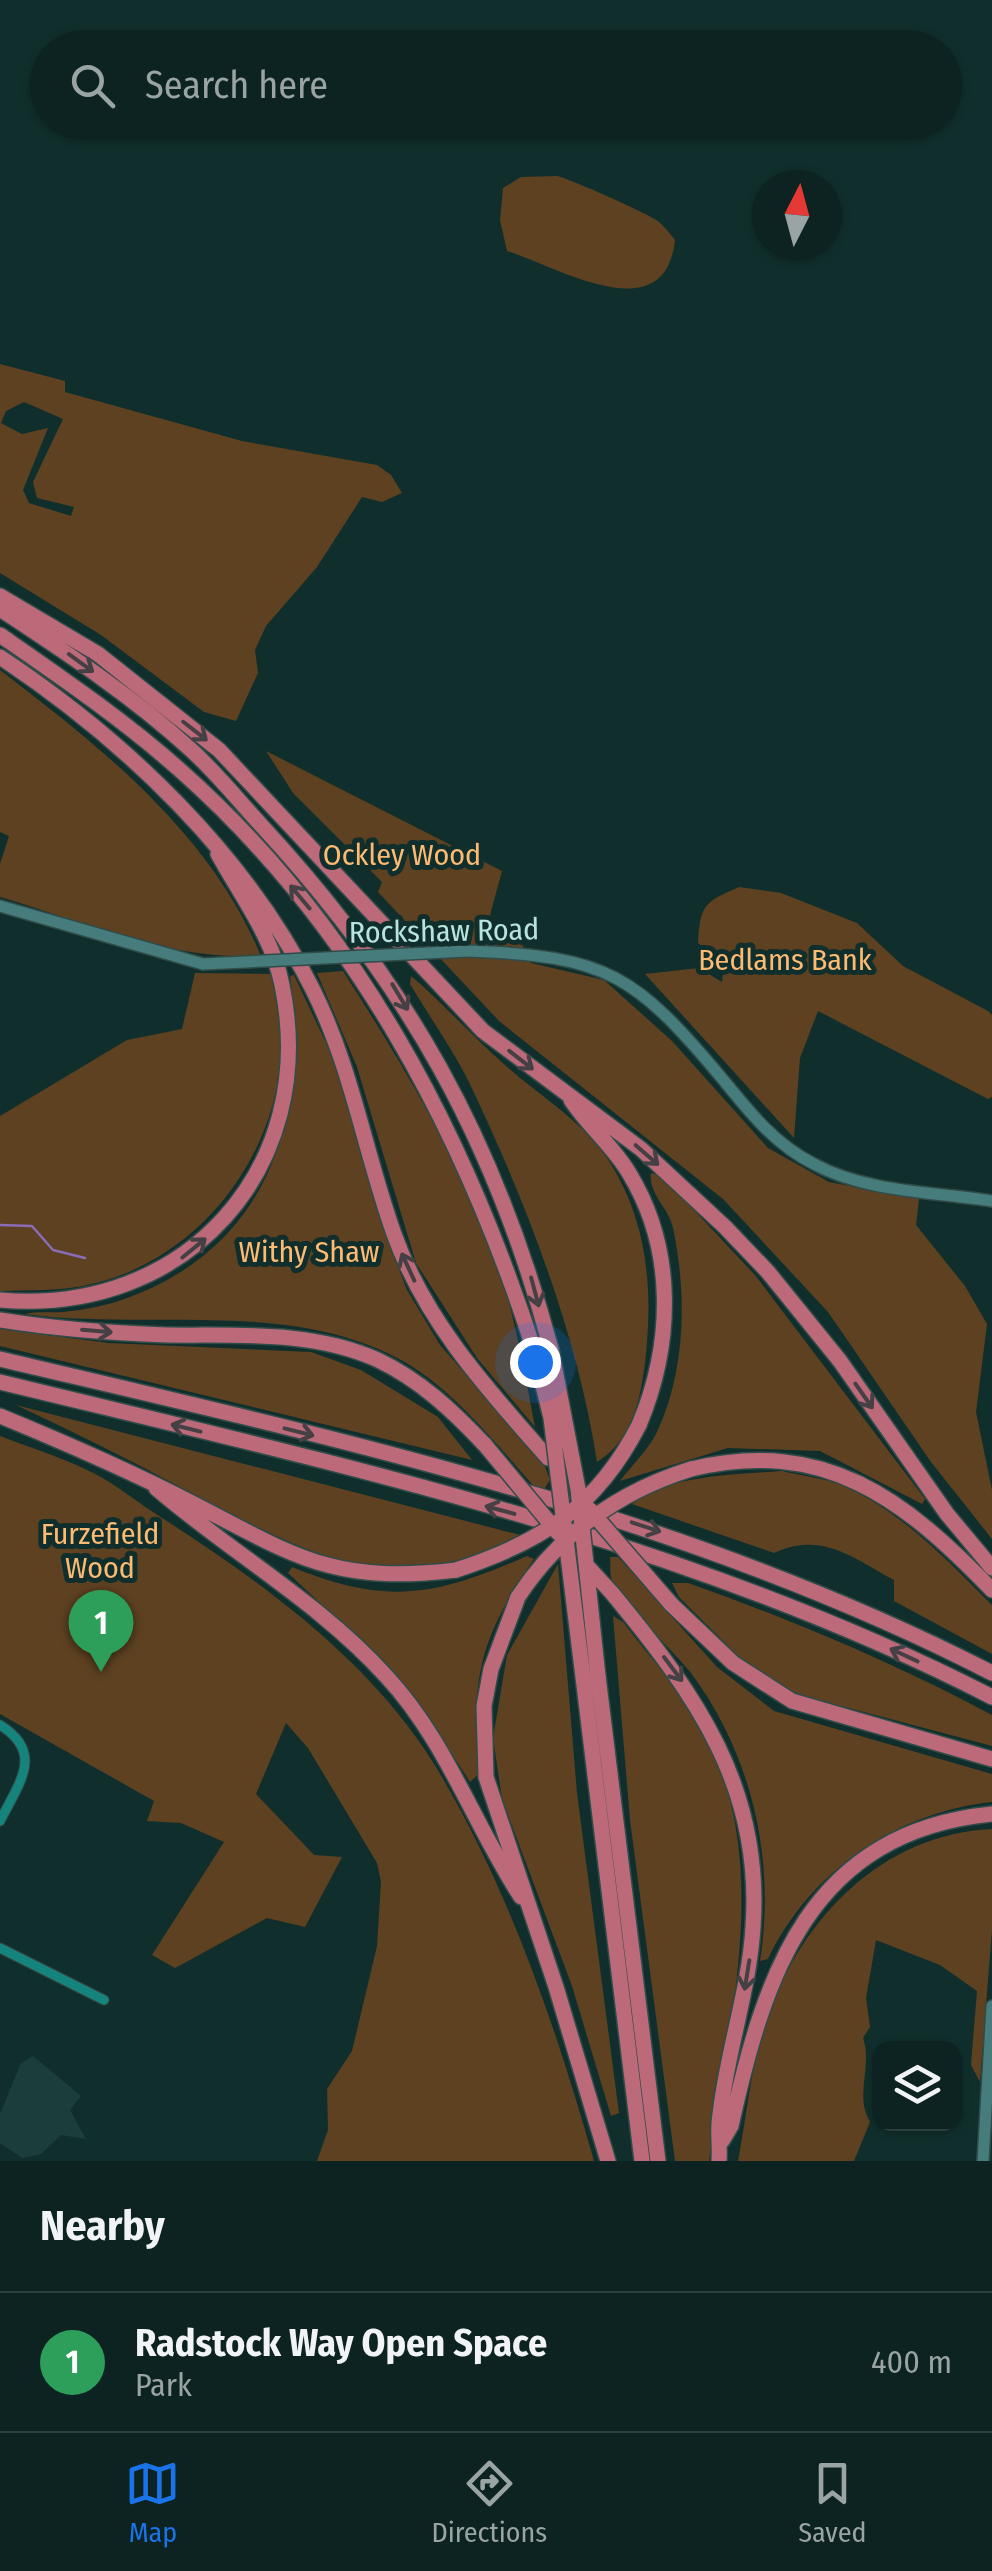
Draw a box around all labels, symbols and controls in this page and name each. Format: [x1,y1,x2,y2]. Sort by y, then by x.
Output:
search box [30,30,962,140]
icon: search [65,58,120,113]
text: Search here [145,62,328,108]
north arrow [752,170,842,260]
one-way arrow [67,652,94,673]
one-way arrow [181,719,207,741]
park label: Ockley Wood [323,837,481,873]
one-way arrow [289,884,311,910]
street label: Rockshaw Road [348,911,540,951]
park label: Bedlams Bank [698,942,872,978]
one-way arrow [390,982,410,1011]
one-way arrow [507,1050,534,1071]
one-way arrow [634,1143,659,1166]
park label: Withy Shaw [239,1234,380,1270]
one-way arrow [180,1237,206,1259]
one-way arrow [398,1252,416,1283]
one-way arrow [527,1276,546,1307]
one-way arrow [80,1321,112,1340]
your location [510,1337,561,1388]
one-way arrow [853,1381,874,1409]
one-way arrow [171,1417,202,1436]
one-way arrow [283,1423,314,1442]
one-way arrow [485,1500,516,1519]
park label: Furzefield Wood [41,1516,159,1586]
one-way arrow [629,1520,661,1538]
pin: 1 [68,1590,134,1672]
one-way arrow [890,1644,920,1663]
one-way arrow [663,1655,684,1682]
one-way arrow [737,1958,756,1991]
map controls [872,2041,962,2131]
button: layers [872,2041,962,2131]
text: Nearby [40,2201,165,2251]
text: Radstock Way Open Space [135,2320,547,2366]
text: 1 [66,2343,79,2381]
text: 400 m [871,2343,952,2381]
text: Park [135,2366,192,2404]
tab: Map [125,2456,180,2549]
tab: Directions [431,2456,547,2549]
tab: Saved [798,2456,867,2549]

